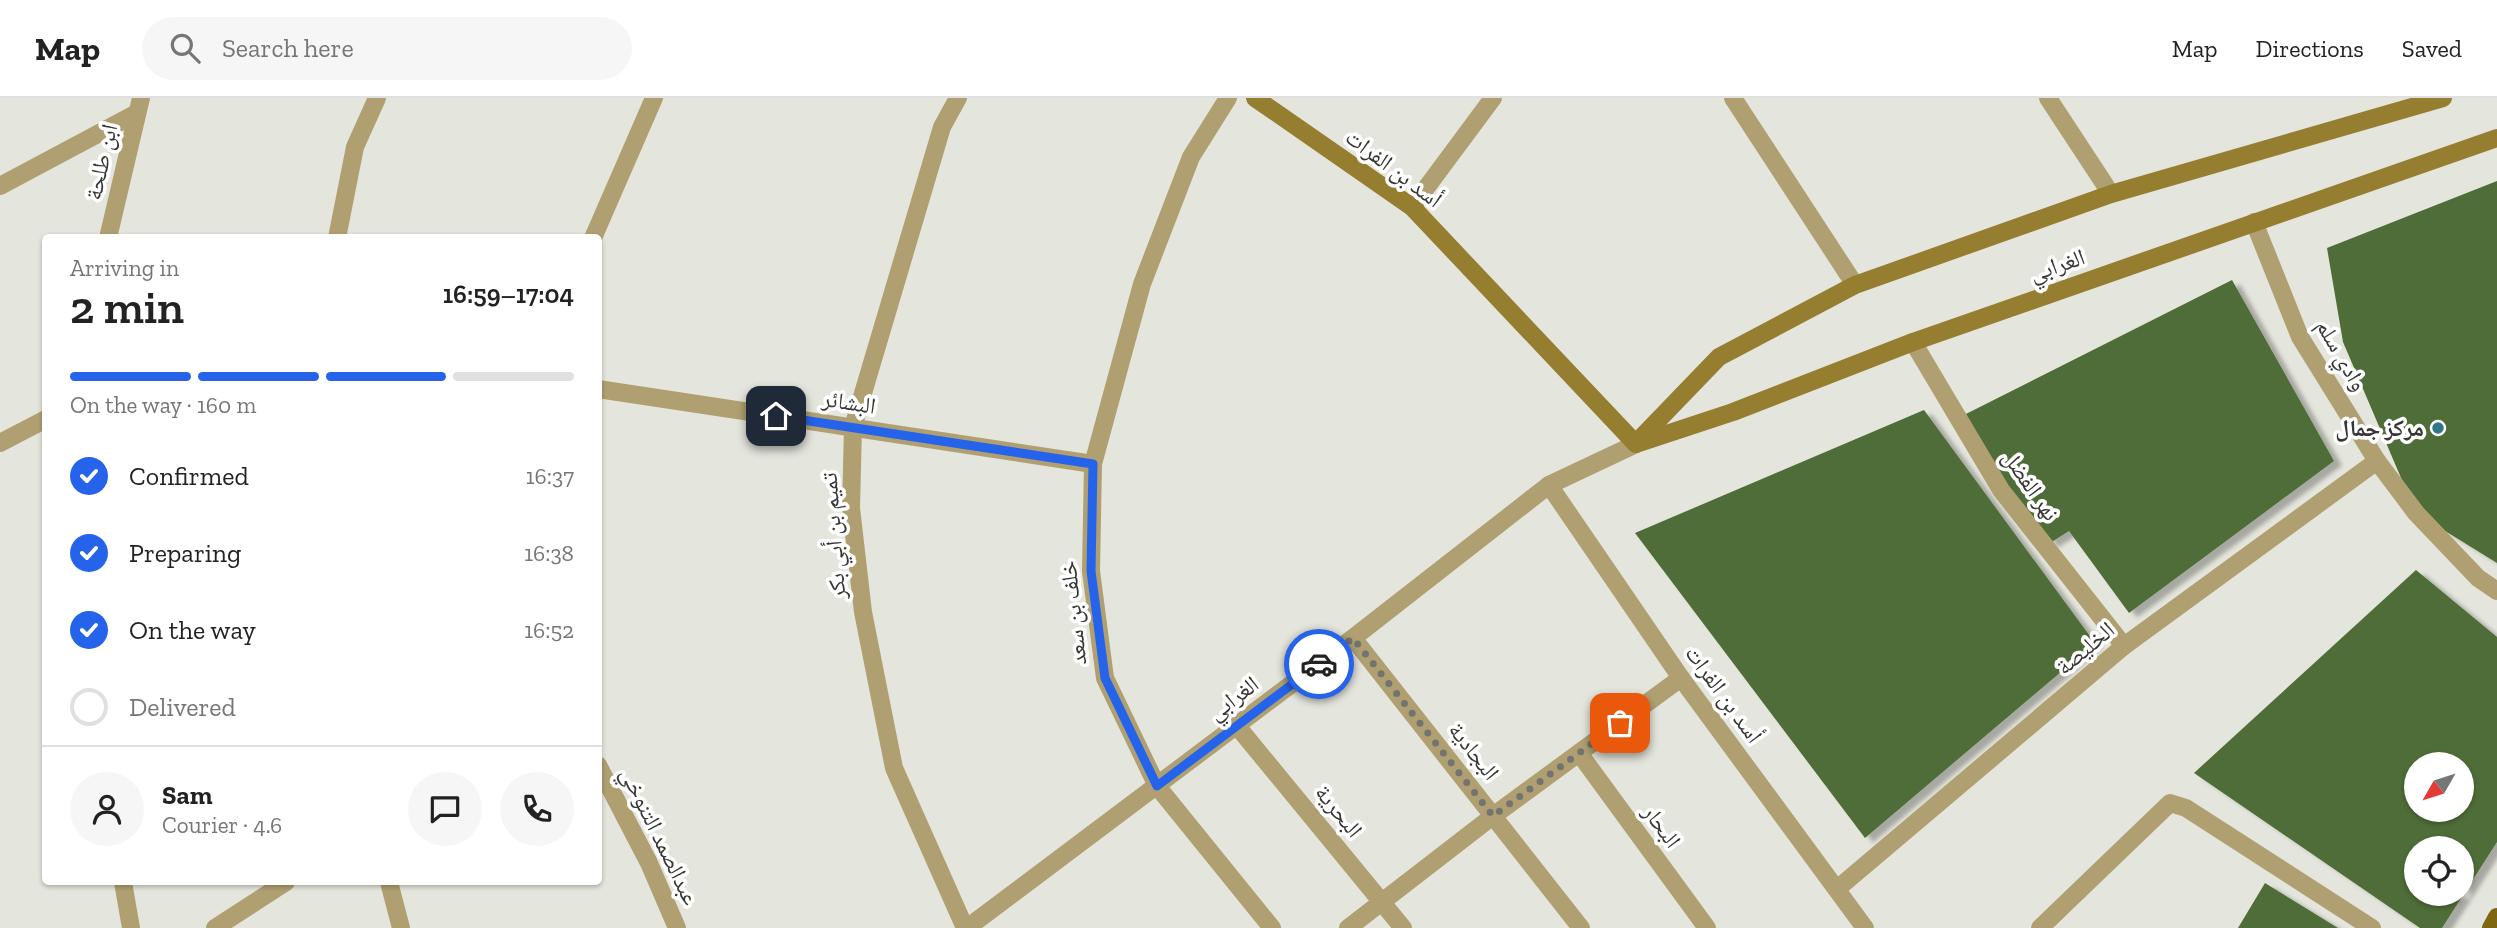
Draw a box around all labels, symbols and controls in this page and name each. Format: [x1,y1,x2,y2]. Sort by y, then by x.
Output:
search box [142,17,632,80]
text: Map [35,29,100,68]
icon: search [166,29,204,67]
text: Search here [222,32,354,64]
text: Map [2172,34,2218,63]
text: Directions [2256,34,2364,63]
text: Saved [2402,34,2462,63]
street label: ابن طلحة [79,121,123,203]
street label: أسد بن الفرات [1340,123,1448,213]
street label: الغرابي [2026,243,2090,292]
text: Arriving in [70,254,179,282]
text: 16:59–17:04 [443,278,574,310]
text: 2 min [70,280,184,335]
street label: وادي سلم [2306,314,2374,398]
street label: البشائر [819,384,878,420]
pin [746,386,806,446]
text: On the way · 160 m [70,391,256,419]
icon: home [757,397,795,435]
place label: مركز جمال [2335,414,2424,442]
marker: مركز جمال [2430,420,2446,436]
street label: نهر الفضل [1996,444,2066,526]
icon: check [70,457,108,495]
text: Confirmed [129,460,249,492]
text: 16:37 [526,462,574,490]
street label: تميم بن أبي بكر [815,471,856,601]
icon: check [70,534,108,572]
text: Preparing [129,537,241,569]
text: 16:38 [524,539,574,567]
street label: خلف بن سعد [1054,559,1092,667]
icon: check [70,611,108,649]
text: On the way [129,614,256,646]
street label: الخليصة [2050,615,2120,681]
text: 16:52 [524,616,574,644]
courier [1284,629,1354,699]
street label: أسد بن الفرات [1679,640,1769,748]
icon: car [1300,645,1338,683]
street label: الغرابي [1202,670,1267,730]
text: Delivered [129,691,236,723]
pin [1590,693,1650,753]
icon: bag [1601,704,1639,742]
street label: البجادية [1443,716,1505,786]
north arrow [2404,752,2474,822]
map controls [2404,752,2474,906]
street label: عبدالصمد التنوخي [610,763,706,912]
button: person [70,772,144,846]
button: chat [408,772,482,846]
button: phone [500,772,574,846]
text: Sam [162,779,212,811]
street label: البحرية [1309,779,1369,843]
street label: البحار [1636,798,1687,853]
text: Courier · 4.6 [162,811,282,839]
button: locate [2404,836,2474,906]

